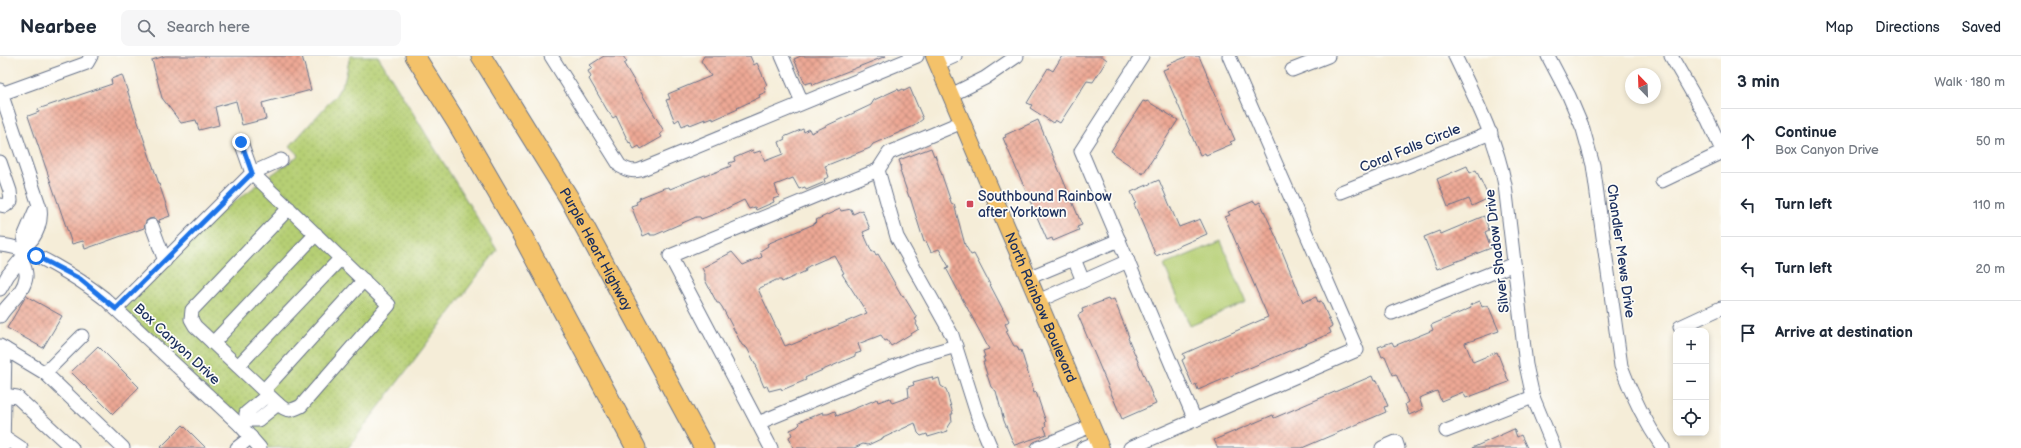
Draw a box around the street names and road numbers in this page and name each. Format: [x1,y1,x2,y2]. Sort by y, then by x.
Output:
street label: Coral Falls Circle [1357,120,1463,176]
street label: Chandler Mews Drive [1603,183,1639,319]
street label: Purple Heart Highway [556,184,637,314]
street label: Silver Shadow Drive [1481,188,1513,314]
street label: North Rainbow Boulevard [1002,230,1080,385]
street label: Box Canyon Drive [130,300,224,388]

